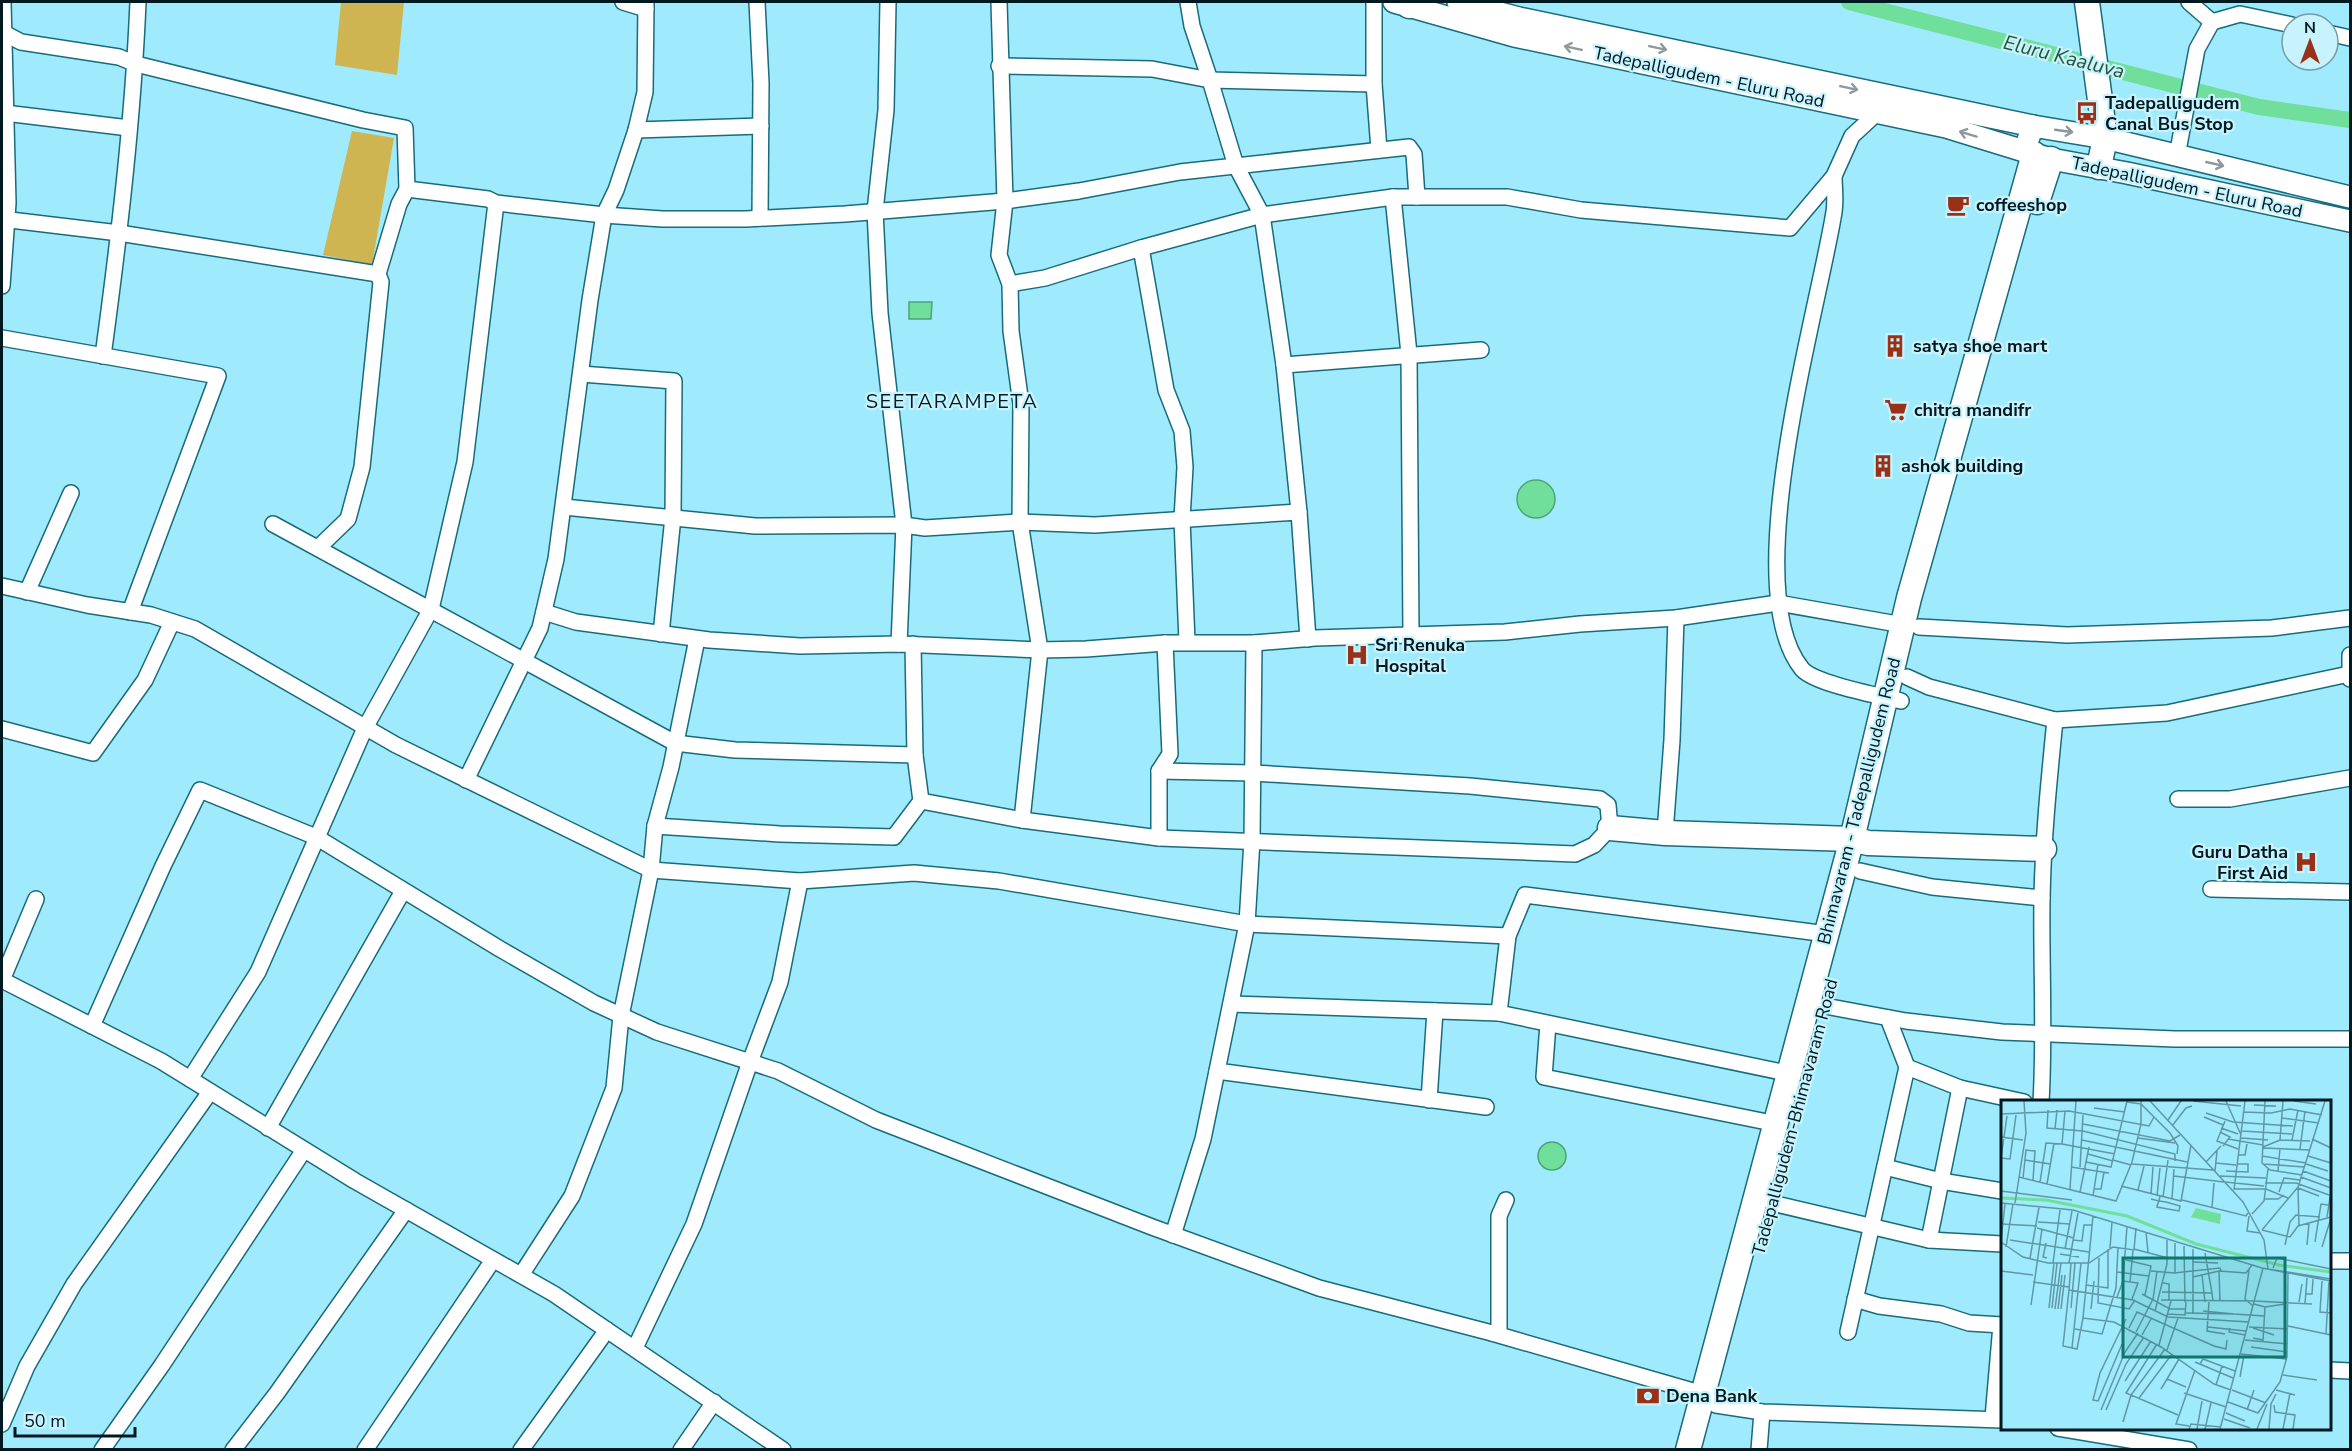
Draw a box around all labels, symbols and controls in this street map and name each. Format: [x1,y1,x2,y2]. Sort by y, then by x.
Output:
north arrow [2280,12,2340,72]
text: N [2304,17,2316,39]
water label: Eluru Kaaluva [2001,29,2127,85]
street label: Tadepalligudem - Eluru Road [1591,41,1827,113]
one-way arrow [1563,42,1583,53]
one-way arrow [1648,43,1668,54]
one-way arrow [1839,83,1858,94]
place label: Tadepalligudem Canal Bus Stop [2105,91,2240,136]
bus stop icon: Tadepalligudem Canal Bus Stop [2074,100,2100,126]
one-way arrow [2053,126,2073,137]
one-way arrow [1959,128,1978,139]
street label: Tadepalligudem - Eluru Road [2069,151,2305,223]
one-way arrow [2205,159,2224,171]
cafe icon: coffeeshop [1945,192,1971,218]
place label: coffeeshop [1976,193,2067,217]
building icon: satya shoe mart [1882,333,1908,359]
place label: satya shoe mart [1913,334,2047,358]
district label: SEETARAMPETA [866,388,1038,415]
supermarket icon: chitra mandifr [1883,397,1909,423]
place label: chitra mandifr [1914,398,2031,422]
building icon: ashok building [1870,453,1896,479]
place label: ashok building [1901,454,2023,478]
place label: Sri Renuka Hospital [1375,633,1465,678]
hospital icon: Sri Renuka Hospital [1344,642,1370,668]
street label: Bhimavaram - Tadepalligudem Road [1812,655,1906,947]
place label: Guru Datha First Aid [2191,840,2288,885]
hospital icon: Guru Datha First Aid [2293,849,2319,875]
street label: Tadepalligudem-Bhimavaram Road [1746,976,1844,1258]
inset map [2001,1100,2331,1430]
bank icon: Dena Bank [1635,1383,1661,1409]
place label: Dena Bank [1666,1384,1757,1408]
scale bar [15,1400,135,1438]
text: 50 m [24,1409,66,1433]

